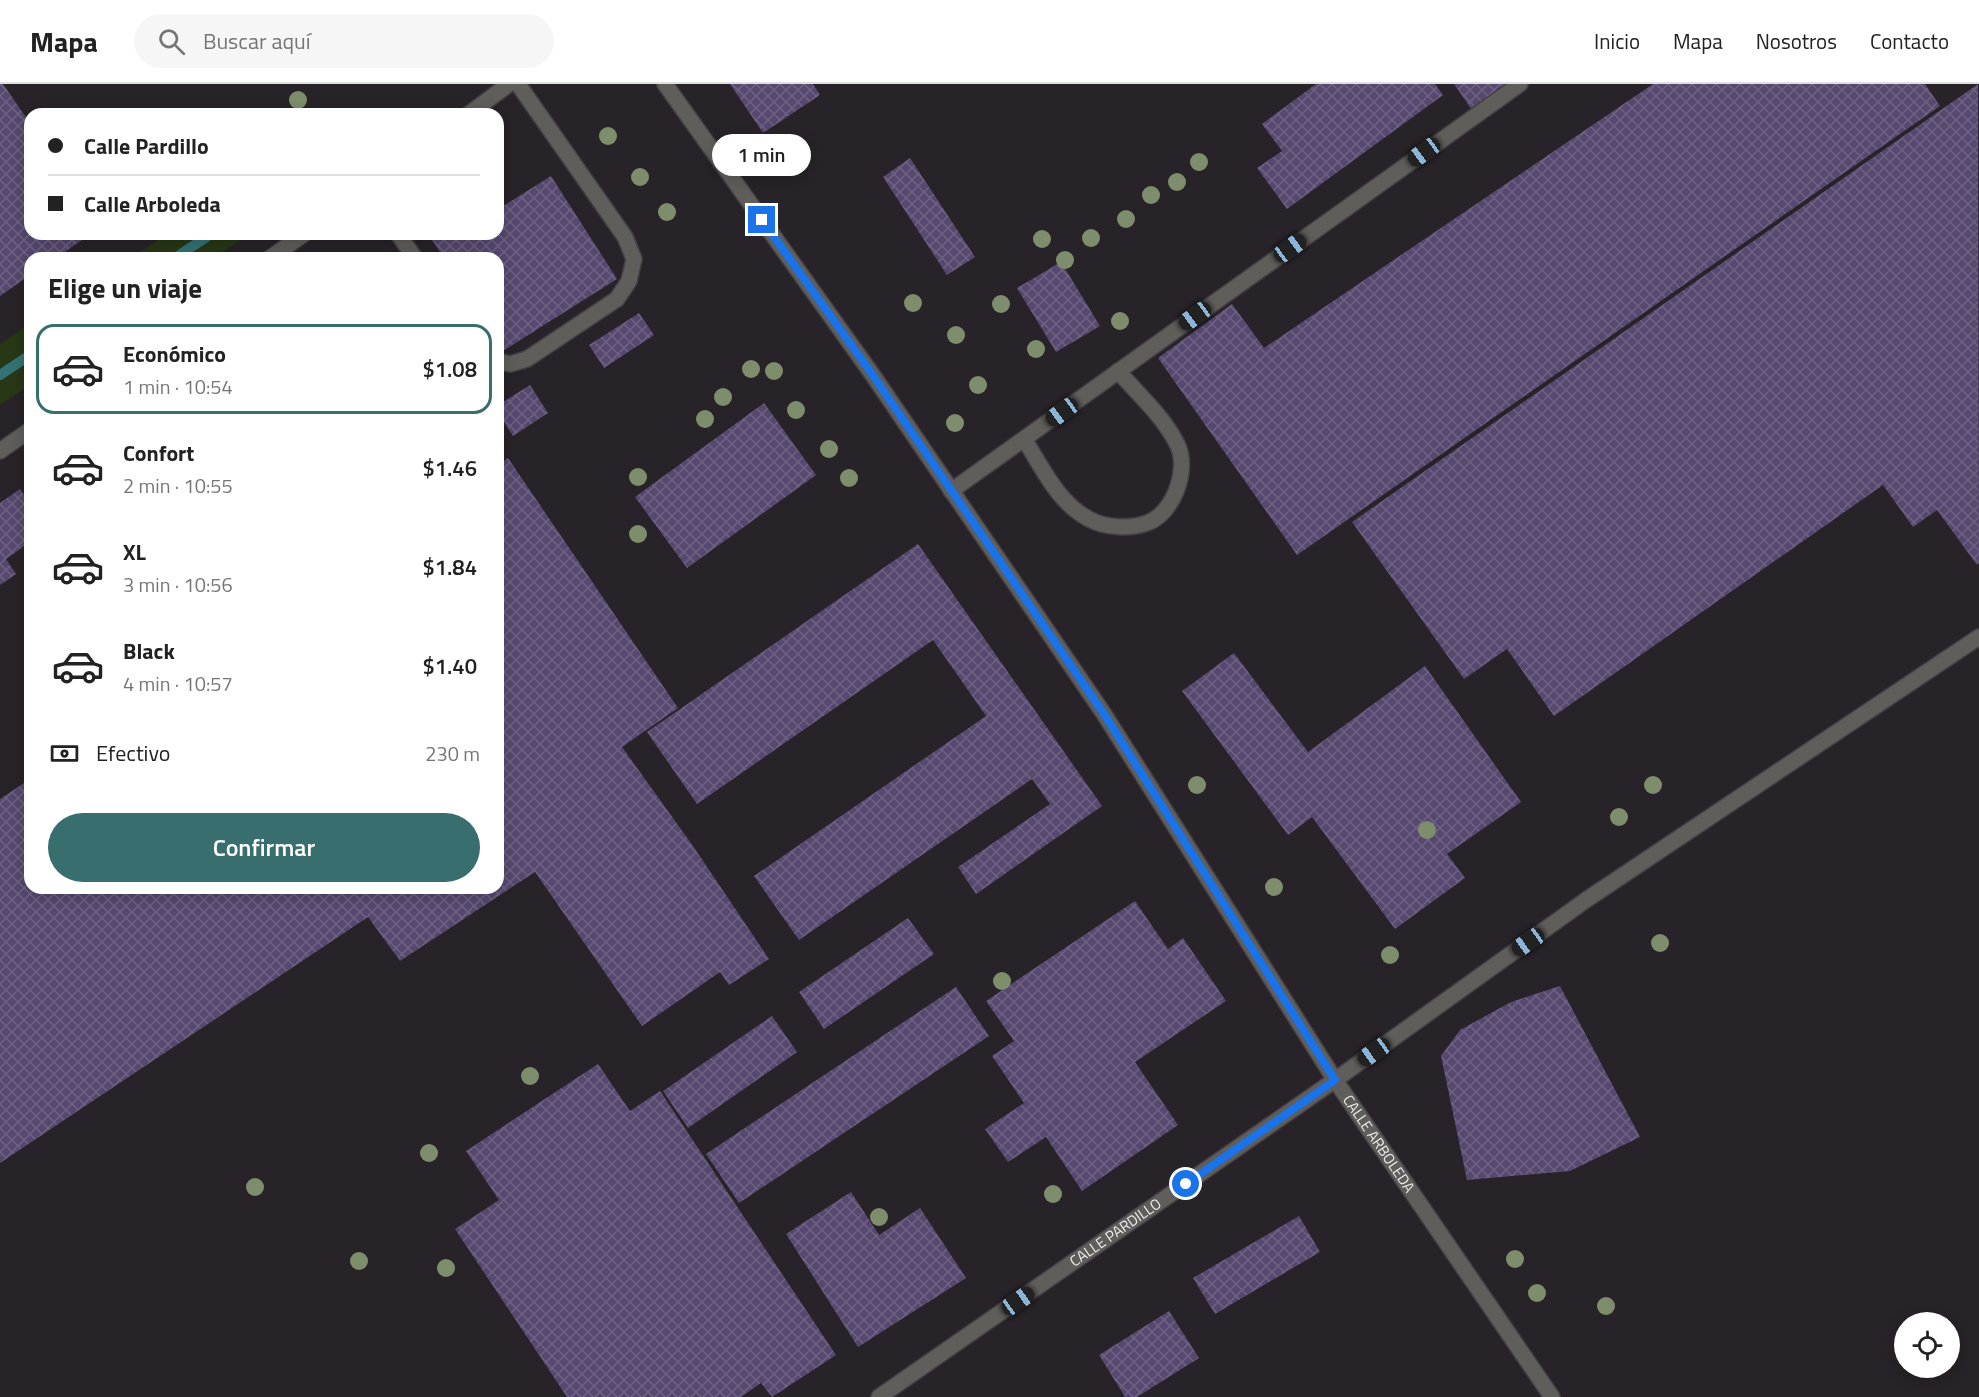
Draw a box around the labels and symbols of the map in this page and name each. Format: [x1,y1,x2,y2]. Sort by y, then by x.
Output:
callout: 1 min [712,133,812,175]
car [1404,134,1444,170]
route end [748,206,775,233]
car [1270,230,1310,266]
car [1175,298,1215,334]
car [1042,394,1082,430]
car [1508,924,1548,960]
car [1354,1034,1394,1070]
street label: CALLE ARBOLEDA [1337,1090,1421,1197]
route start [1172,1170,1199,1197]
street label: CALLE PARDILLO [1065,1192,1166,1272]
car [998,1283,1038,1319]

